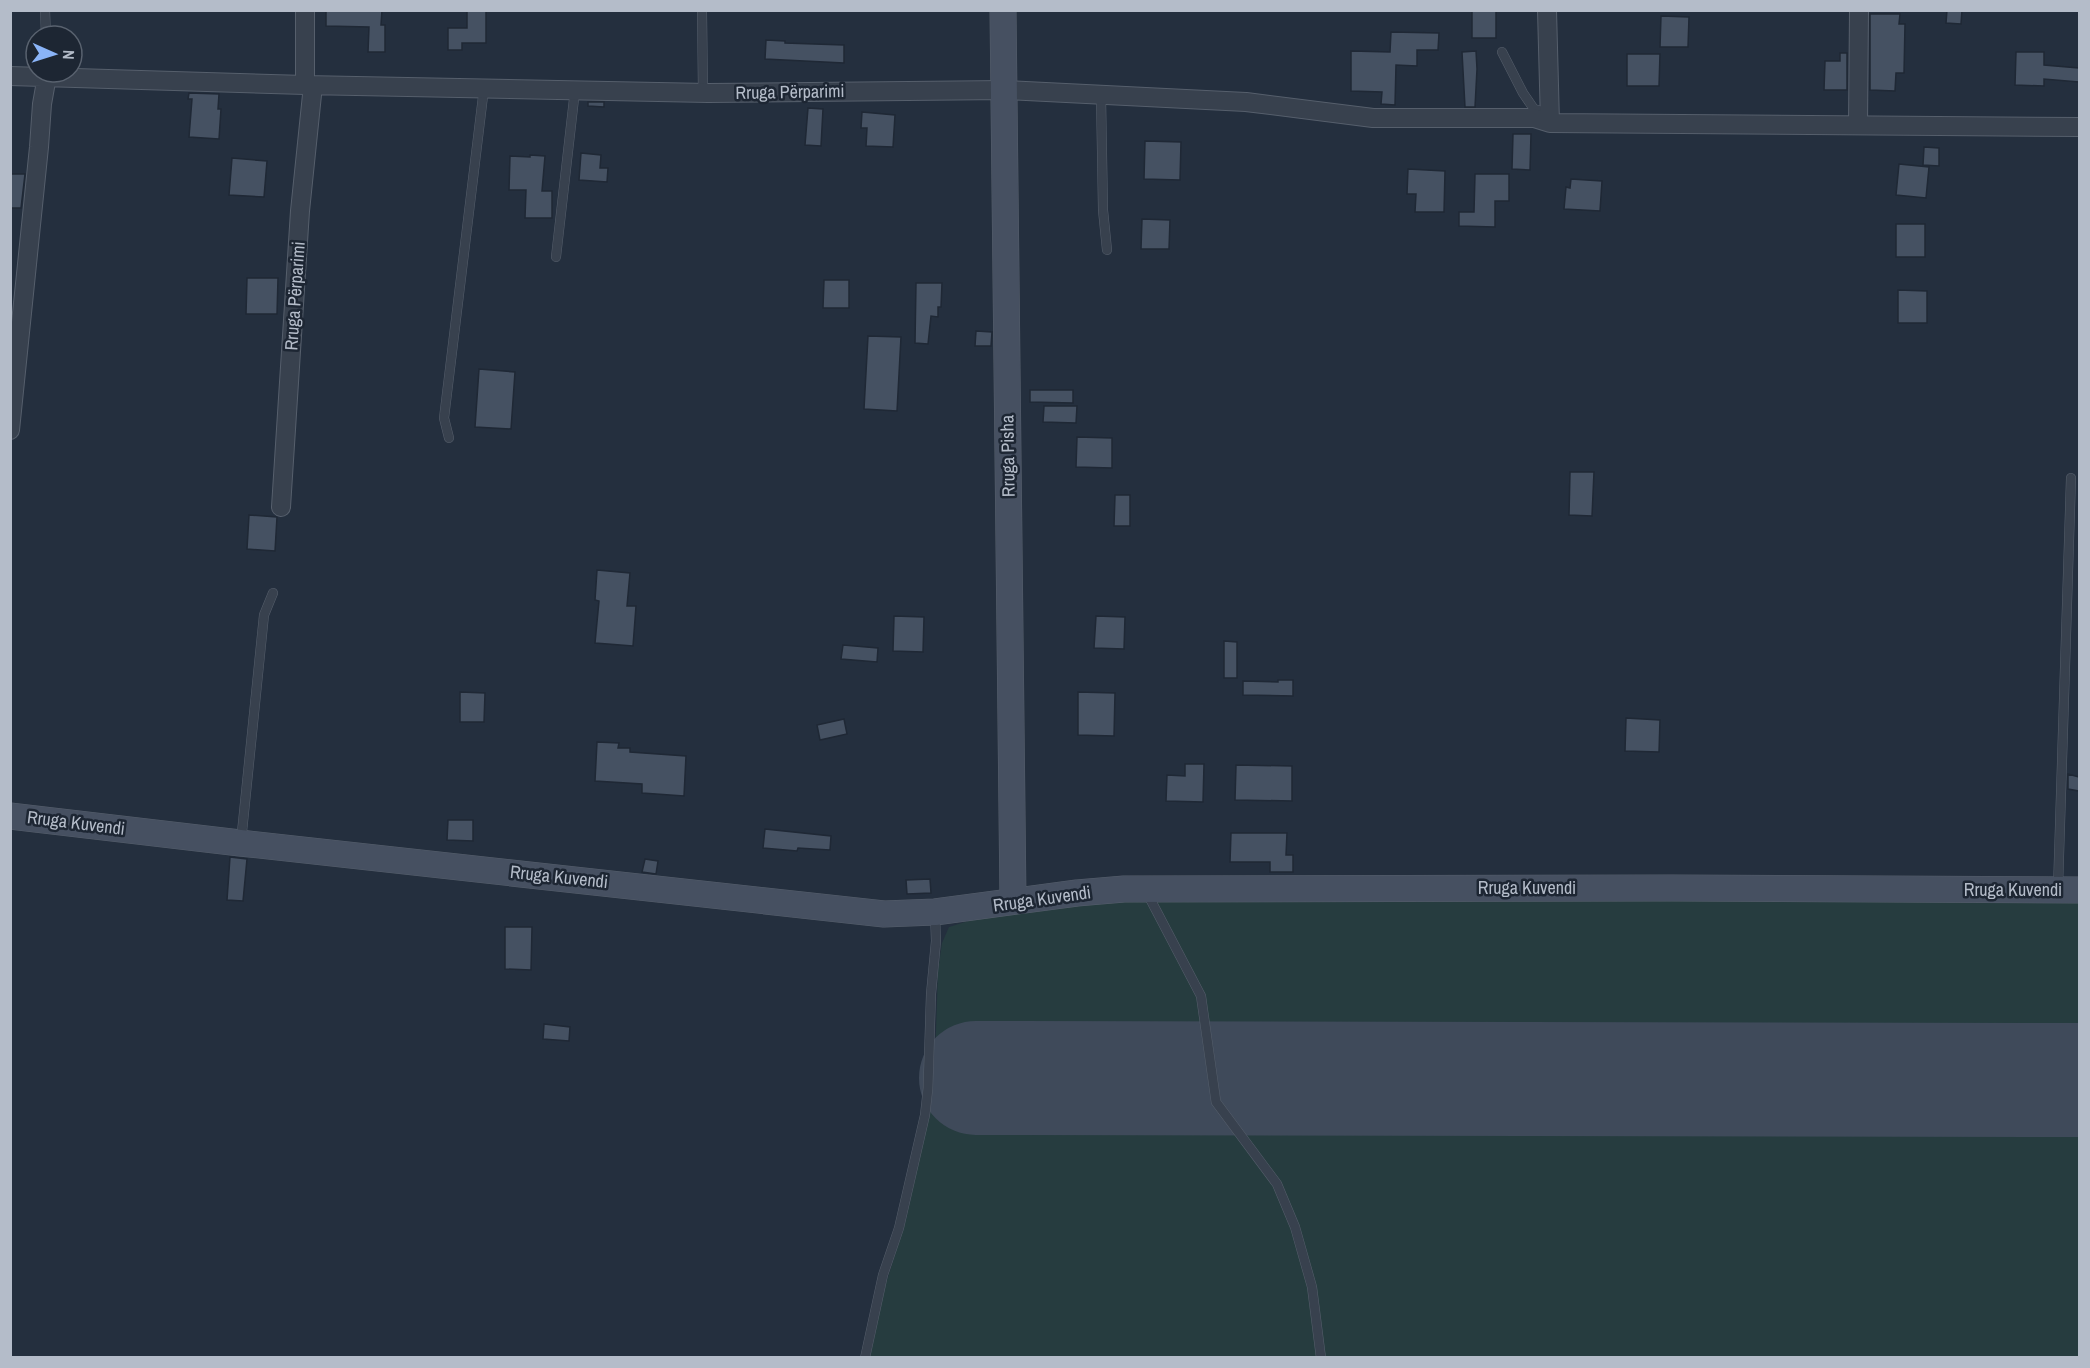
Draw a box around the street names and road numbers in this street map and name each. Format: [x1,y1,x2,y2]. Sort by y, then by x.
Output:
street label: Rruga Përparimi [735,78,845,105]
street label: Rruga Përparimi [278,241,311,351]
street label: Rruga Pisha [994,415,1021,497]
street label: Rruga Kuvendi [26,804,126,841]
street label: Rruga Kuvendi [509,859,609,894]
street label: Rruga Kuvendi [1478,875,1576,900]
street label: Rruga Kuvendi [1964,877,2062,902]
street label: Rruga Kuvendi [991,879,1092,918]

